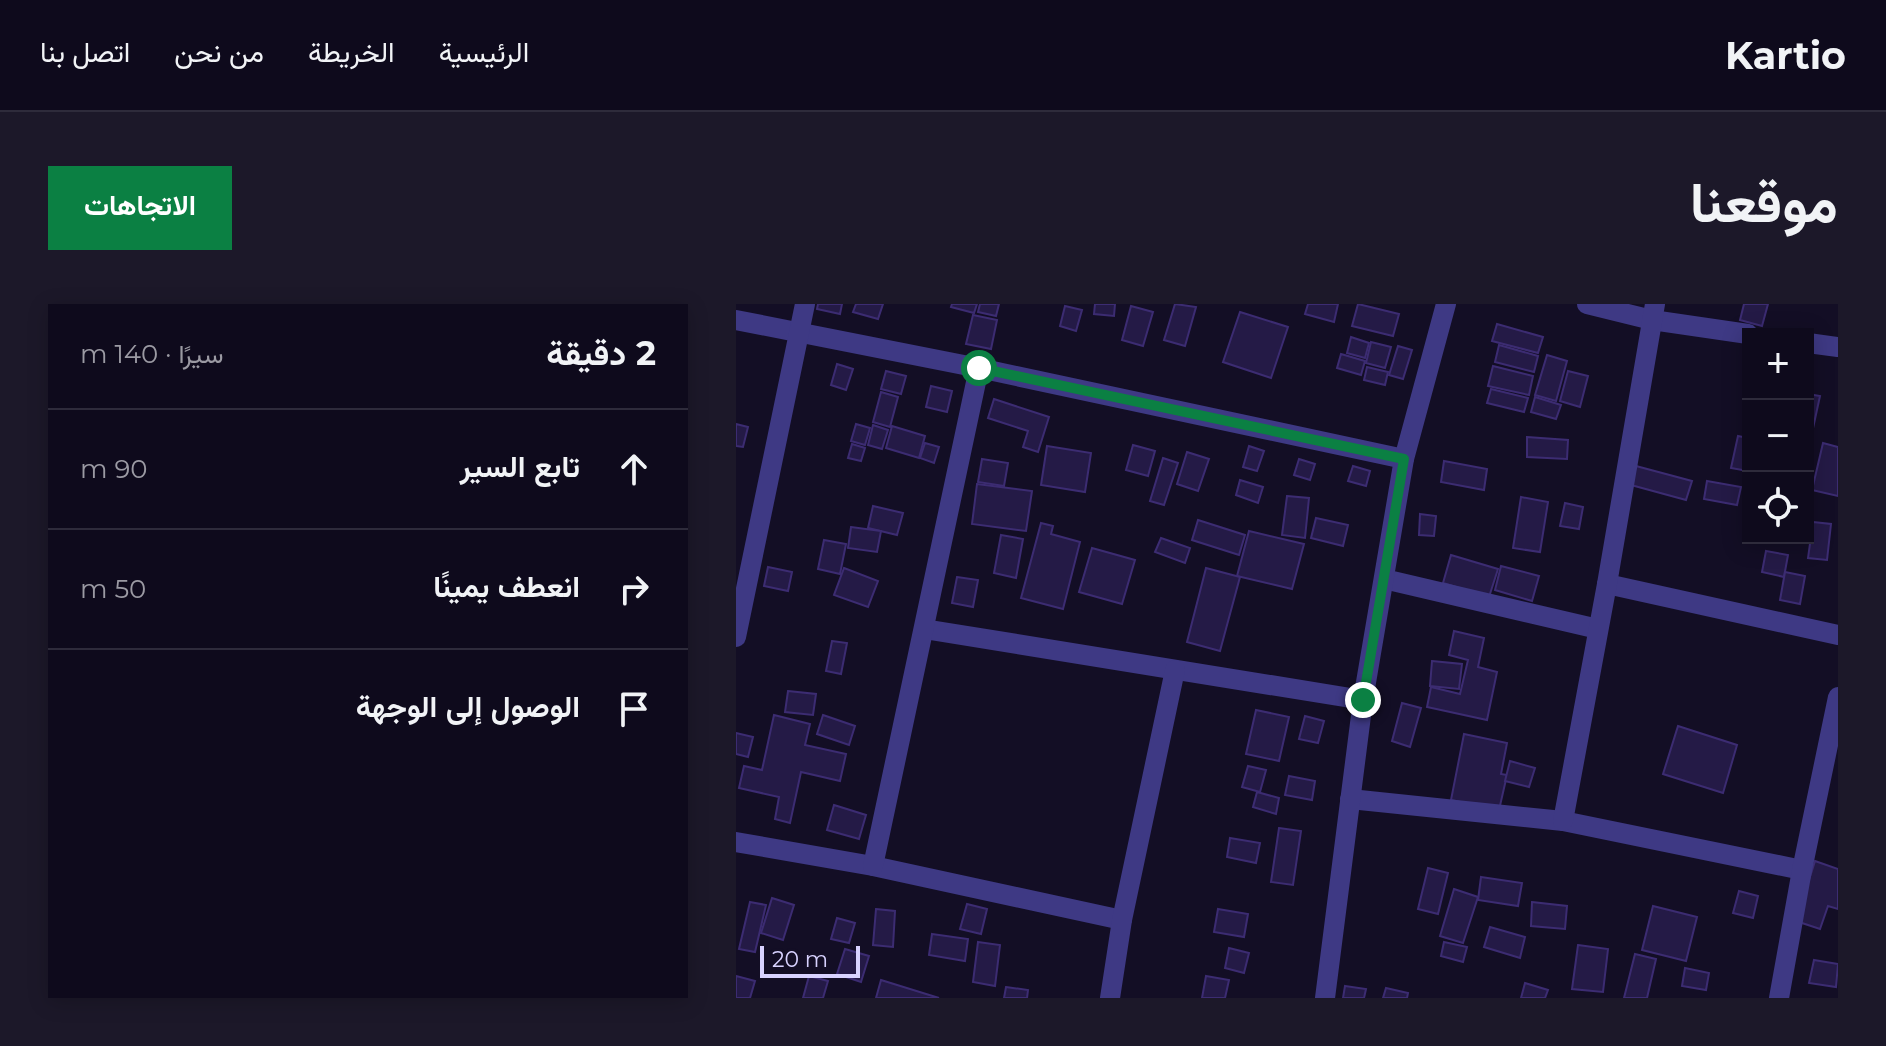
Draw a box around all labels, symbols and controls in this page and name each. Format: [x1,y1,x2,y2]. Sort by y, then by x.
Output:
text: Kartio [1725,32,1846,79]
text: اتصل بنا [40,35,130,69]
text: من نحن [174,35,264,69]
text: الخريطة [308,35,395,69]
text: الرئيسية [439,35,529,69]
button: الاتجاهات [48,166,232,250]
text: موقعنا [1690,168,1838,236]
map controls [1742,328,1814,544]
button: + [1742,328,1814,400]
text: 2 دقيقة [546,332,656,374]
text: سيرًا · 140 m [80,338,224,370]
route start [961,350,997,386]
button: − [1742,400,1814,472]
icon: ahead [612,447,656,491]
text: تابع السير [460,448,580,485]
text: 90 m [80,453,147,485]
button: locate [1742,472,1814,544]
icon: right [612,567,656,611]
text: انعطف يمينًا [433,568,580,605]
text: 50 m [80,573,146,605]
route end [1345,682,1381,718]
icon: arrive [612,687,656,731]
text: الوصول إلى الوجهة [356,688,580,725]
scale bar [760,942,860,978]
text: 20 m [772,946,828,973]

